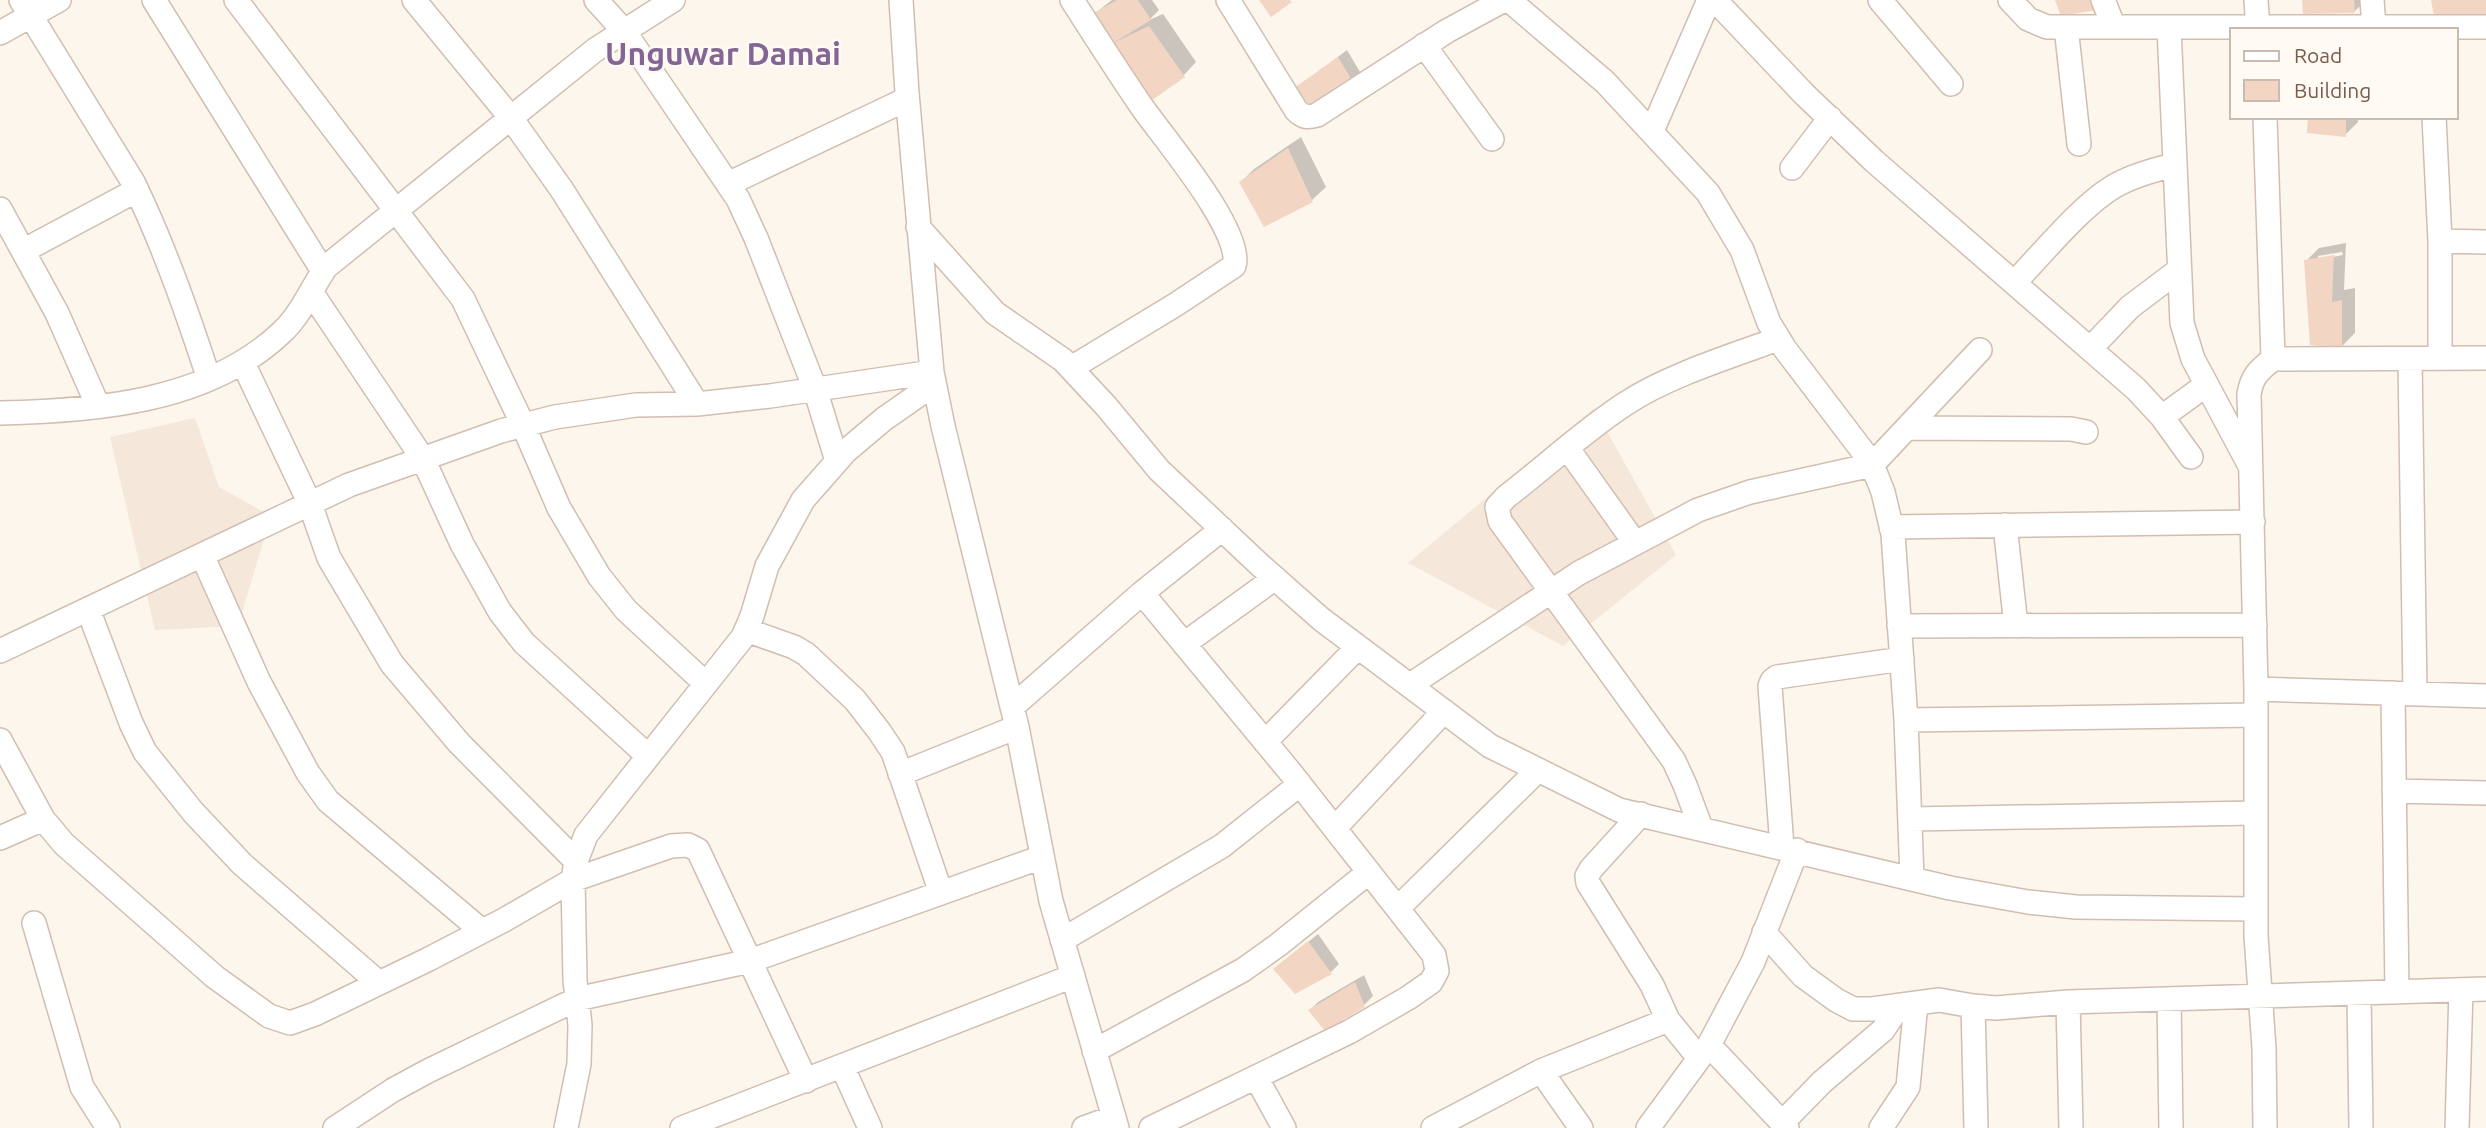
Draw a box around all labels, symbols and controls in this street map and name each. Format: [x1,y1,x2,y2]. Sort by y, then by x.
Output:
legend [2230,28,2458,119]
district label: Unguwar Damai [605,35,841,71]
text: Road [2294,43,2342,67]
text: Building [2294,78,2371,102]

